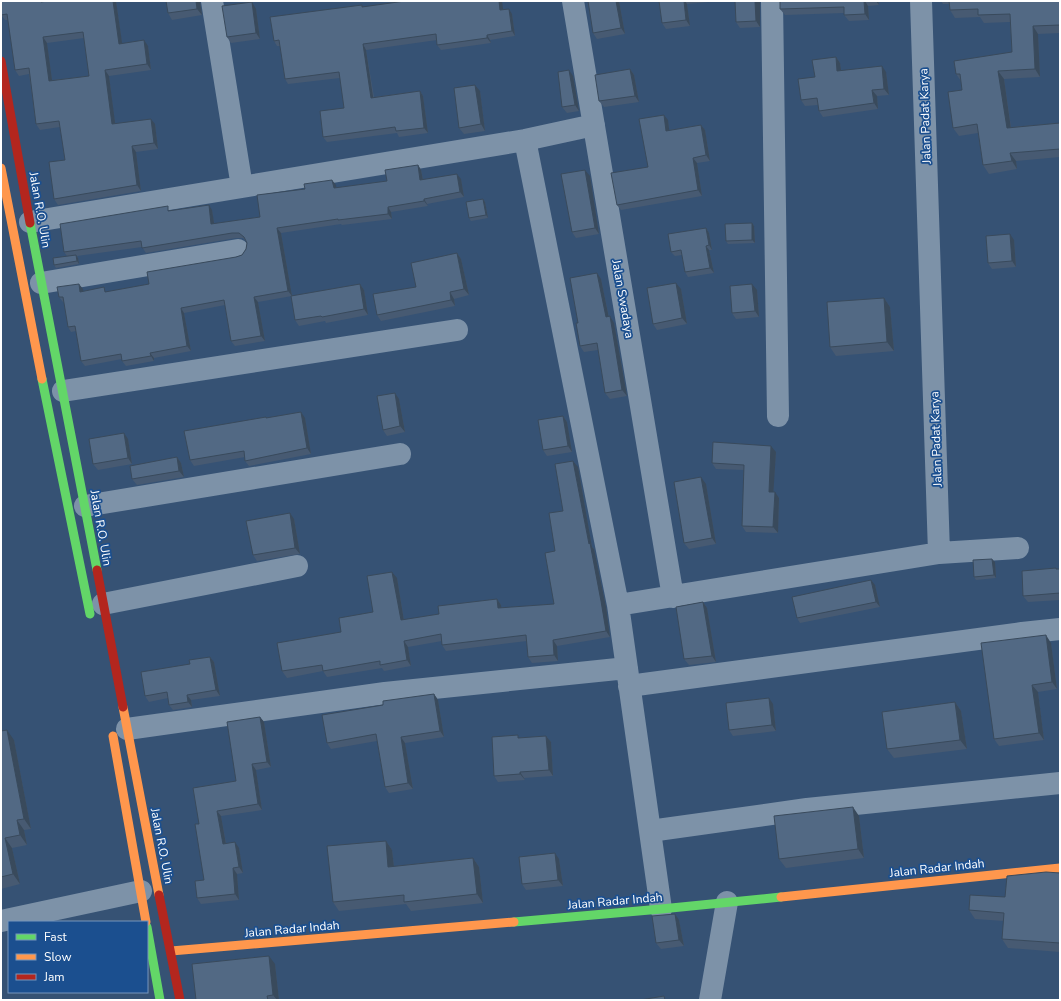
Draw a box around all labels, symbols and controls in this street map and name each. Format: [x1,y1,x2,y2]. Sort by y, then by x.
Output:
street label: Jalan Padat Karya [915,68,935,165]
street label: Jalan R.O. Ulin [25,170,55,249]
street label: Jalan Swadaya [608,258,638,339]
street label: Jalan Padat Karya [926,391,946,488]
street label: Jalan R.O. Ulin [86,488,116,567]
street label: Jalan R.O. Ulin [147,806,177,885]
street label: Jalan Radar Indah [888,855,985,881]
street label: Jalan Radar Indah [566,889,663,913]
street label: Jalan Radar Indah [243,917,340,941]
legend [8,921,148,993]
text: Fast [44,929,67,945]
text: Slow [44,949,72,965]
text: Jam [43,969,65,985]

